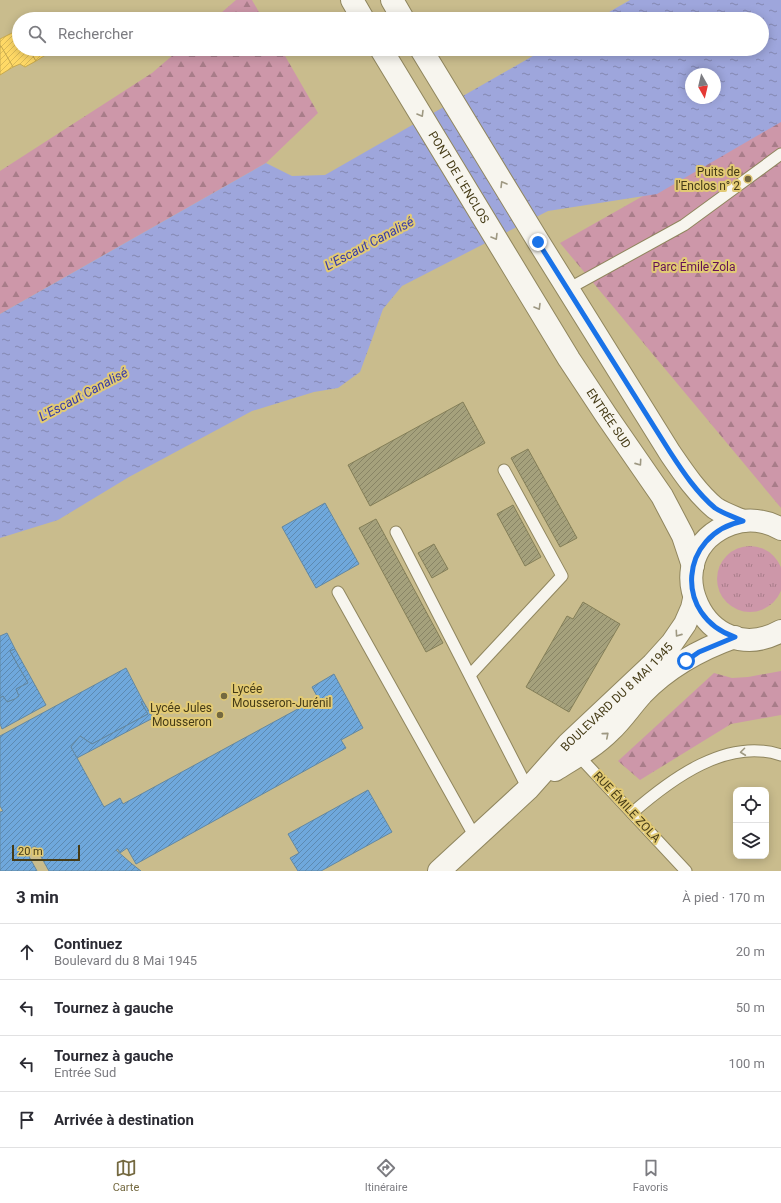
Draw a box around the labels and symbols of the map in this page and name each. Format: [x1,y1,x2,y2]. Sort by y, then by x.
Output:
north arrow [685,68,721,104]
one-way arrow [416,110,423,117]
street label: PONT DE L'ENCLOS [426,129,492,226]
place label: Puits de l'Enclos n° 2 [675,165,740,193]
marker: Puits de l'Enclos n° 2 [743,174,753,184]
one-way arrow [501,181,508,188]
water label: L'Escaut Canalisé [322,214,417,273]
one-way arrow [491,233,498,240]
route end [529,233,547,251]
park label: Parc Émile Zola [652,259,736,274]
one-way arrow [533,303,540,310]
water label: L'Escaut Canalisé [36,365,131,424]
street label: ENTRÉE SUD [583,386,634,451]
one-way arrow [634,459,642,466]
one-way arrow [676,629,683,636]
street label: BOULEVARD DU 8 MAI 1945 [558,640,676,754]
route start [677,652,695,670]
place label: Lycée Mousseron-Jurénil [232,682,331,710]
marker: Lycée Mousseron-Jurénil [219,691,229,701]
place label: Lycée Jules Mousseron [150,701,212,729]
marker: Lycée Jules Mousseron [215,710,225,720]
one-way arrow [601,732,609,739]
one-way arrow [740,747,746,756]
street label: RUE ÉMILE ZOLA [591,768,664,845]
scale bar [12,843,80,862]

